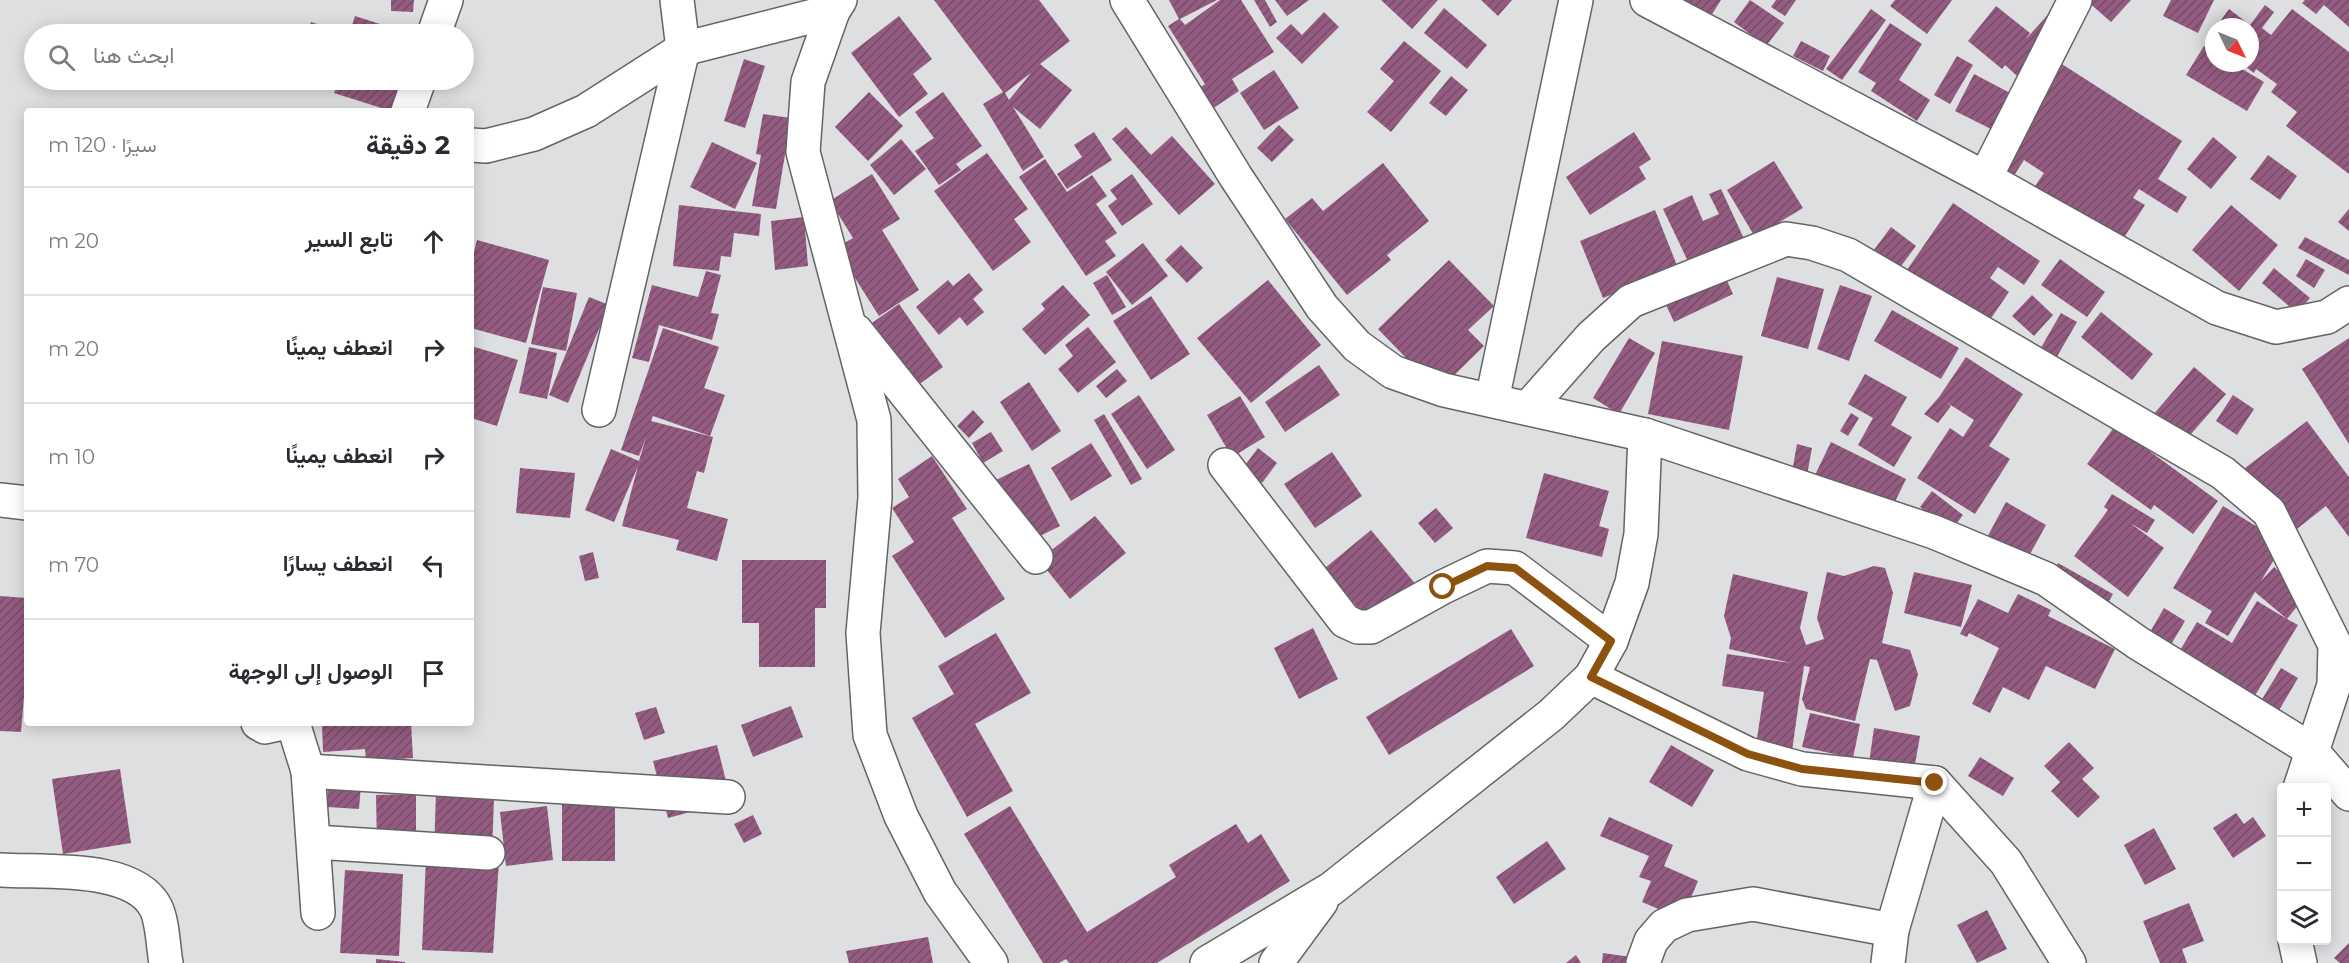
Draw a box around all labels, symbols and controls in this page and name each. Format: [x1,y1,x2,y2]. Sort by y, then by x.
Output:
north arrow [2205,18,2259,72]
search box [24,24,474,90]
icon: search [45,41,78,74]
text: ابحث هنا [93,42,174,69]
text: 2 دقيقة [366,129,450,161]
text: سيرًا · 120 m [48,133,157,157]
icon: ahead [417,225,450,258]
text: تابع السير [305,226,393,253]
text: 20 m [48,229,99,253]
icon: right [417,333,450,366]
text: انعطف يمينًا [285,334,393,361]
text: 20 m [48,337,99,361]
icon: right [417,441,450,474]
text: انعطف يمينًا [285,442,393,469]
text: 10 m [48,445,95,469]
icon: left [417,549,450,582]
text: انعطف يسارًا [283,550,393,577]
text: 70 m [48,553,99,577]
route start [1429,573,1455,599]
icon: arrive [417,657,450,690]
text: الوصول إلى الوجهة [228,658,393,685]
route end [1921,769,1947,795]
map controls [2277,783,2331,945]
button: + [2277,783,2331,837]
button: − [2277,837,2331,891]
button: layers [2277,891,2331,945]

